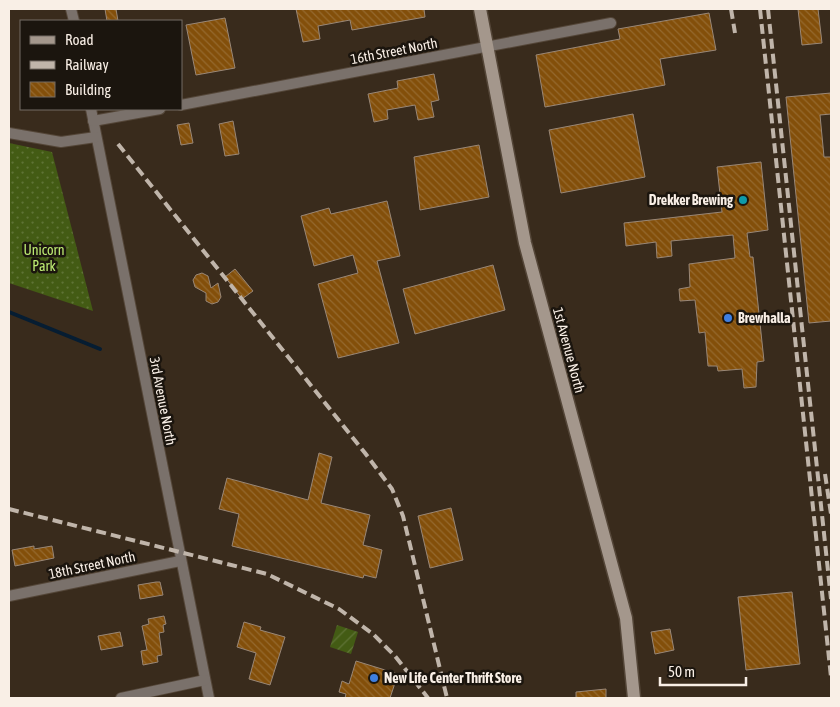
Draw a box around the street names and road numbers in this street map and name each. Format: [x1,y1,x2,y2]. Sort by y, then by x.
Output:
street label: 16th Street North [349,35,439,67]
street label: 1st Avenue North [550,306,588,394]
street label: 3rd Avenue North [147,355,179,447]
street label: 18th Street North [47,548,137,582]

